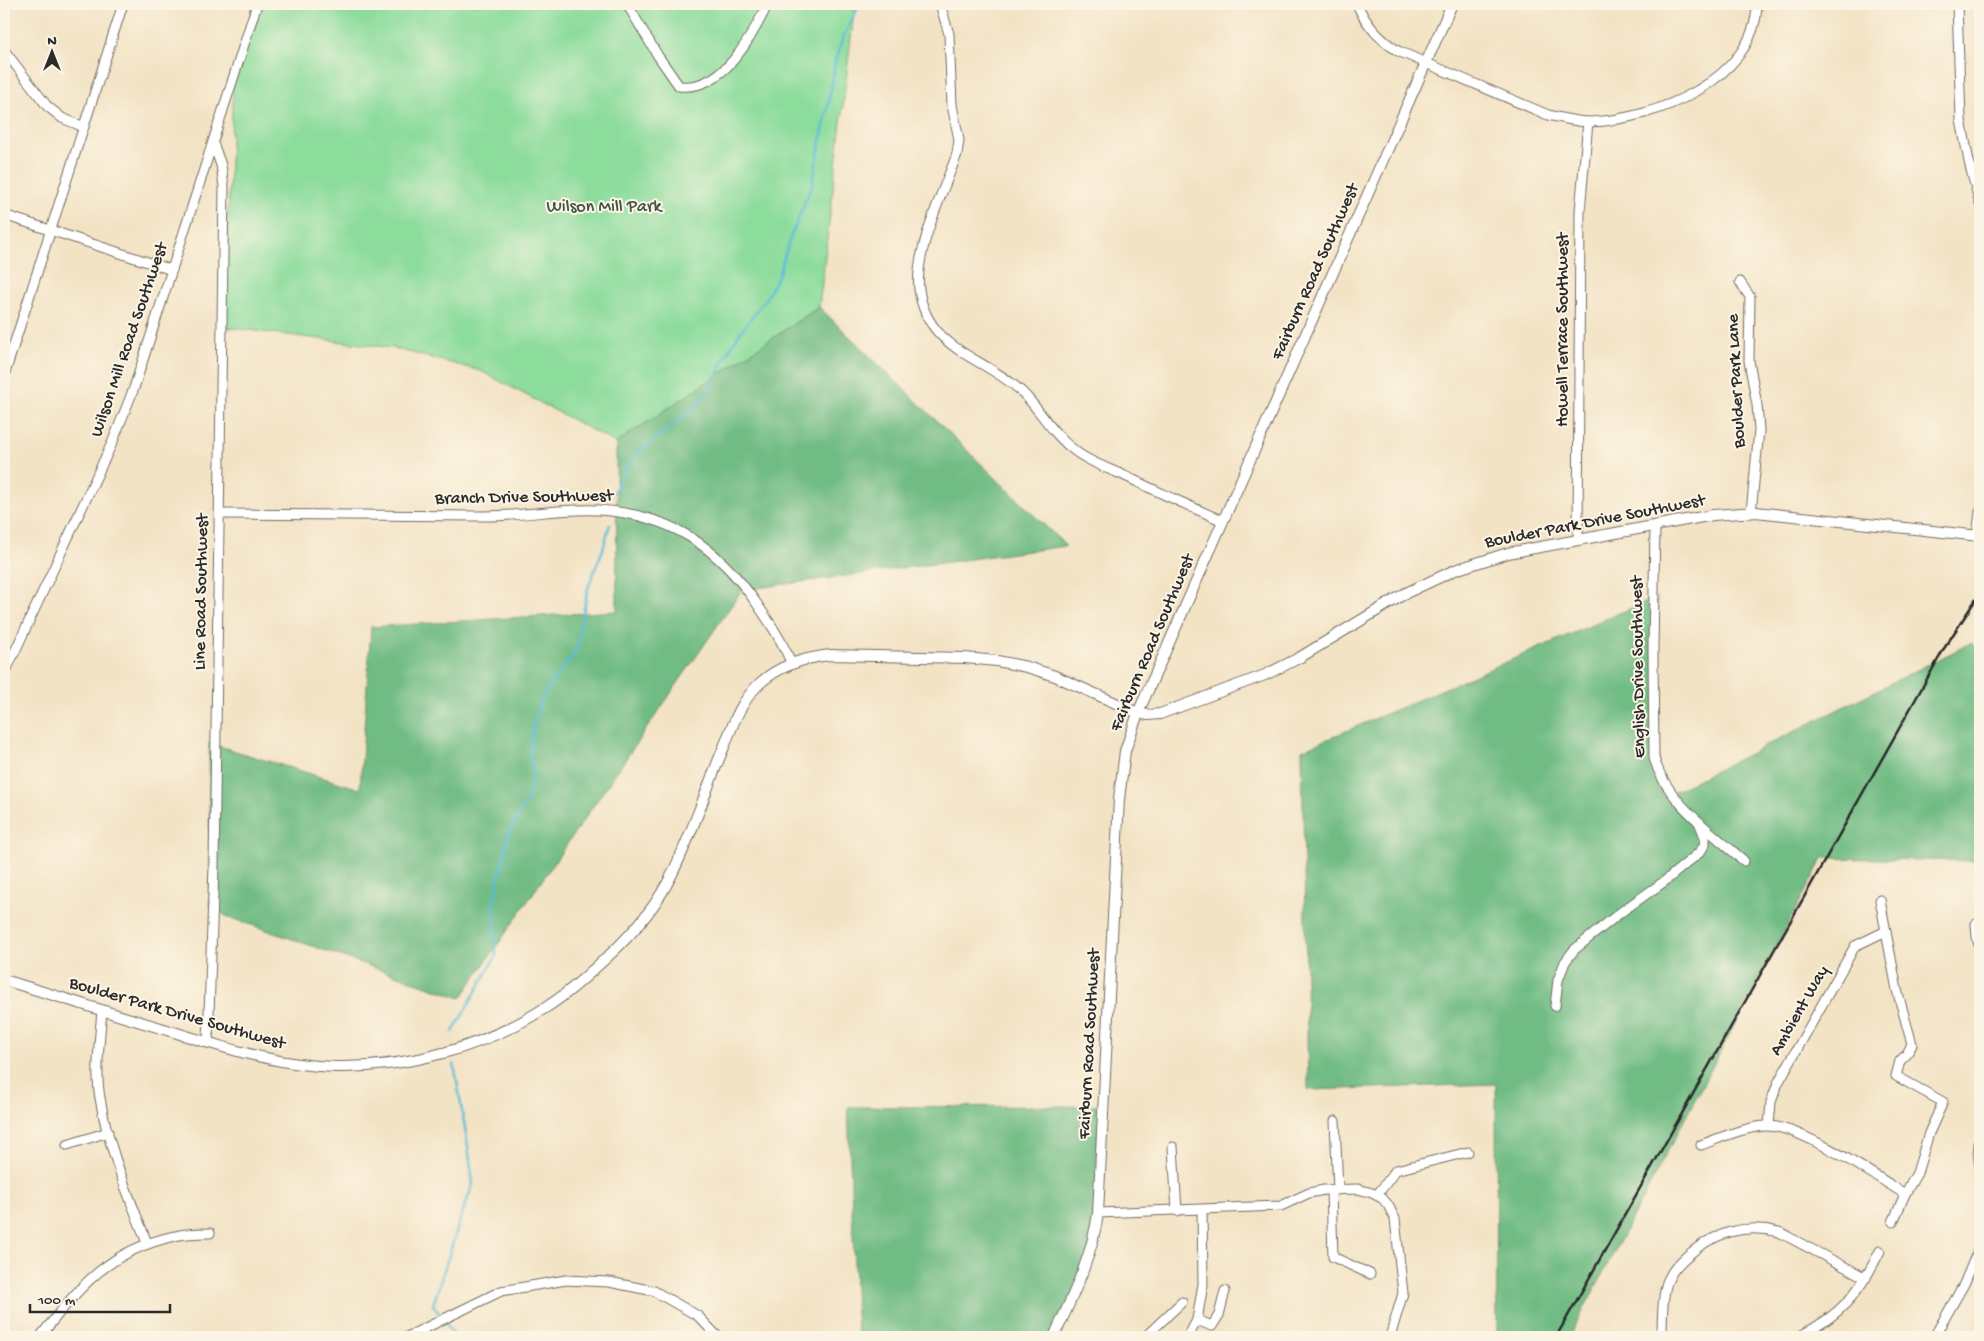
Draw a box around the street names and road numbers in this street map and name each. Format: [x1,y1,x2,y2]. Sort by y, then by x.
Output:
street label: Fairburn Road Southwest [1267,179,1365,364]
street label: Howell Terrace Southwest [1553,231,1574,427]
street label: Wilson Mill Road Southwest [87,238,174,440]
street label: Boulder Park Lane [1723,313,1751,450]
street label: Branch Drive Southwest [434,486,615,510]
street label: Boulder Park Drive Southwest [1482,490,1709,554]
street label: Line Road Southwest [190,512,214,670]
street label: Fairburn Road Southwest [1106,550,1201,736]
street label: English Drive Southwest [1627,574,1651,758]
street label: Fairburn Road Southwest [1074,947,1106,1141]
street label: Ambient Way [1766,962,1834,1060]
street label: Boulder Park Drive Southwest [66,973,289,1055]

